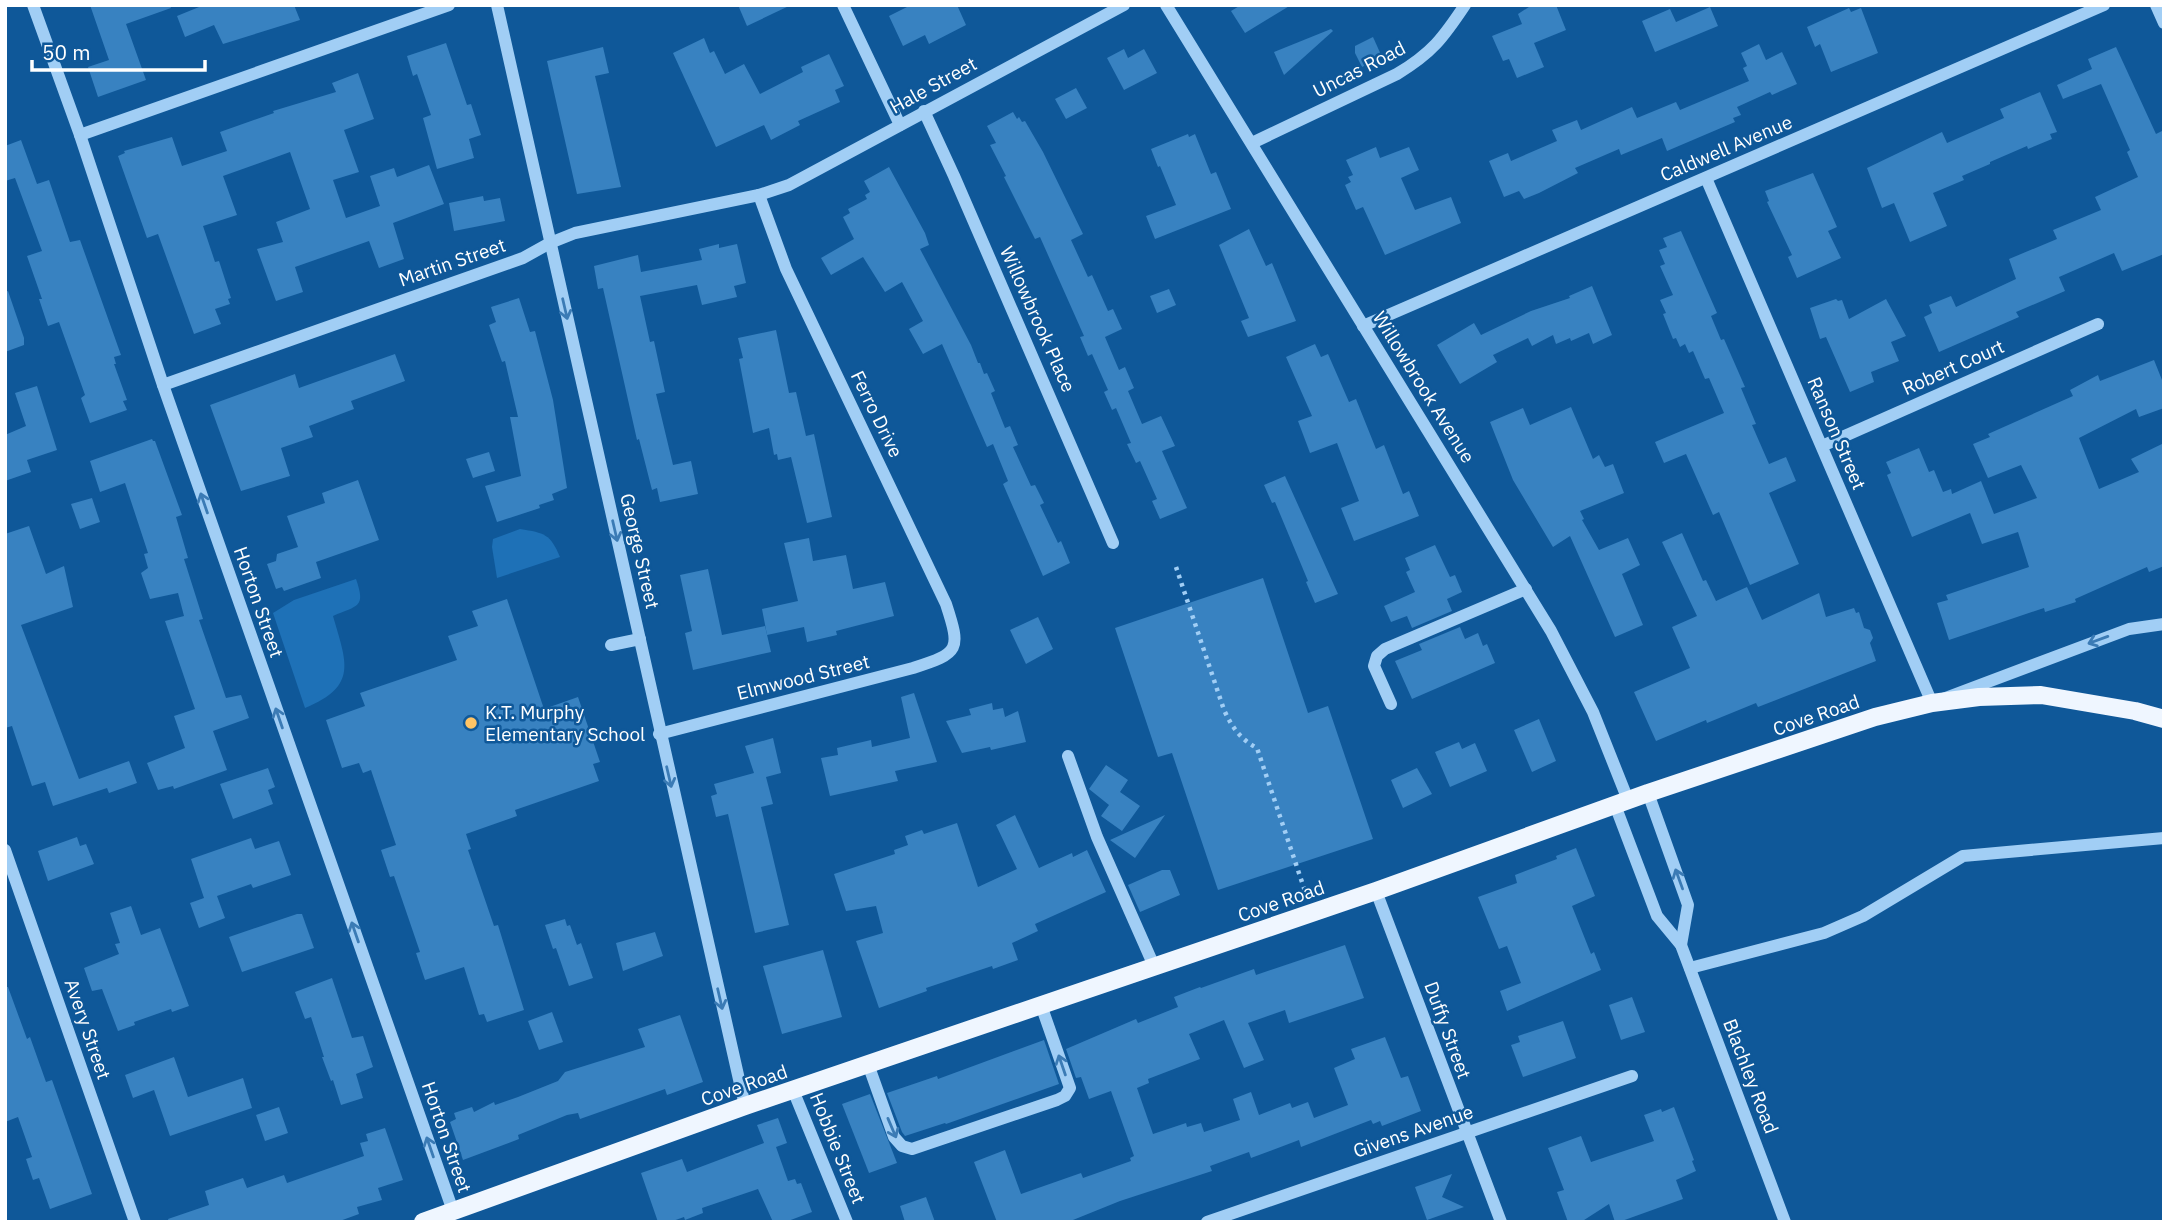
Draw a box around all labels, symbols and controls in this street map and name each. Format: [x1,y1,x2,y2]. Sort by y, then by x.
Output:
scale bar [32,28,205,72]
street label: Uncas Road [1309,35,1409,103]
text: 50 m [42,38,91,66]
street label: Hale Street [885,51,981,119]
street label: Caldwell Avenue [1656,109,1796,187]
street label: Martin Street [395,233,509,291]
street label: Willowbrook Place [995,242,1081,396]
one-way arrow [559,297,572,320]
street label: Willowbrook Avenue [1368,307,1480,467]
street label: Robert Court [1898,334,2008,400]
street label: Ferro Drive [846,367,908,461]
street label: Ranson Street [1802,373,1872,493]
street label: George Street [615,491,665,611]
one-way arrow [197,492,209,514]
one-way arrow [609,519,623,542]
street label: Horton Street [229,543,289,661]
one-way arrow [2087,634,2109,647]
street label: Elmwood Street [734,649,872,705]
street label: Cove Road [1770,689,1862,741]
place label: K.T. Murphy Elementary School [485,700,645,746]
one-way arrow [272,707,285,729]
marker: K.T. Murphy Elementary School [463,715,479,731]
one-way arrow [663,765,677,788]
one-way arrow [1672,868,1684,890]
street label: Cove Road [1235,875,1327,927]
one-way arrow [348,922,360,944]
street label: Avery Street [60,976,116,1082]
street label: Duffy Street [1419,978,1477,1082]
one-way arrow [714,987,728,1010]
street label: Blachley Road [1718,1015,1784,1137]
one-way arrow [1055,1054,1067,1076]
street label: Cove Road [698,1059,790,1111]
street label: Horton Street [417,1078,477,1196]
street label: Hobbie Street [805,1089,871,1207]
street label: Givens Avenue [1350,1099,1476,1163]
one-way arrow [886,1117,899,1138]
one-way arrow [423,1136,435,1158]

